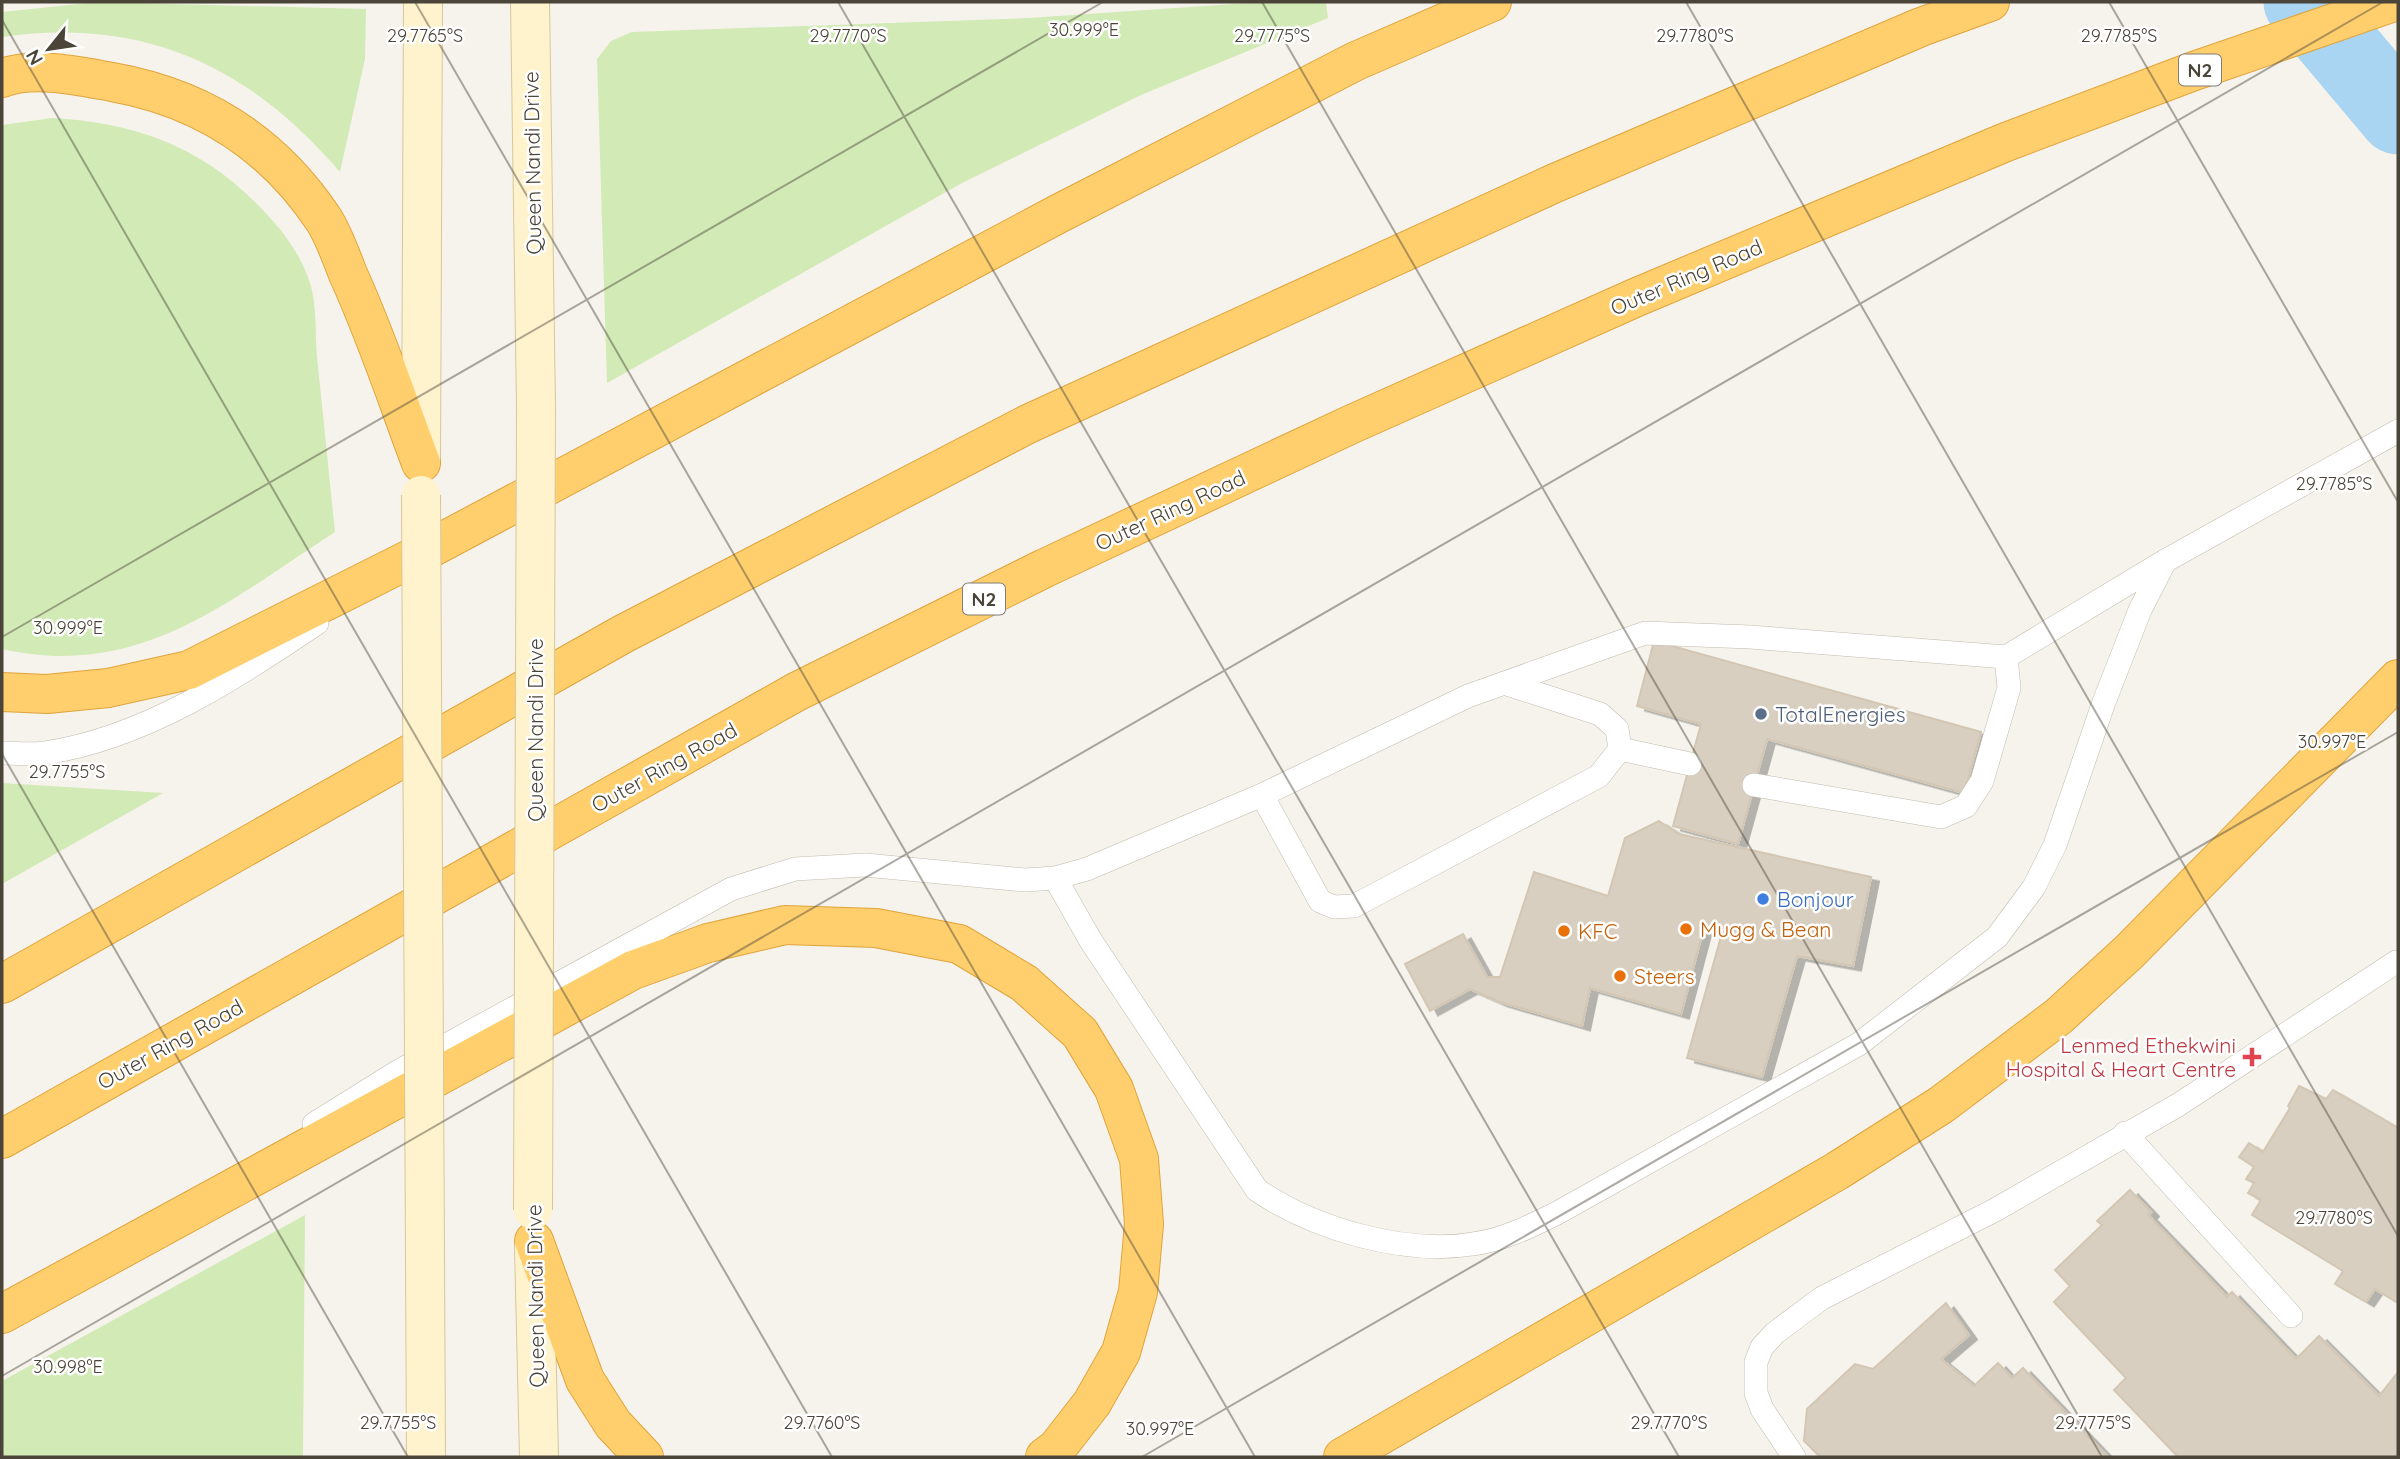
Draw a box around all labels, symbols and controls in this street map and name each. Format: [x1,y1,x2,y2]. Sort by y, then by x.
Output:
north arrow [14,14,84,84]
text: 30.999°E [1049,18,1119,41]
text: 29.7765°S [387,24,463,47]
text: 29.7770°S [809,24,887,47]
text: 29.7775°S [1234,24,1310,47]
text: 29.7780°S [1656,24,1734,47]
text: 29.7785°S [2081,24,2157,47]
text: N [20,45,48,70]
road number: N2 [2179,54,2221,86]
street label: Queen Nandi Drive [517,71,547,255]
street label: Outer Ring Road [1606,233,1766,321]
street label: Outer Ring Road [1091,464,1249,556]
text: 29.7785°S [2296,472,2372,495]
road number: N2 [963,584,1005,614]
text: 30.999°E [33,616,103,639]
street label: Queen Nandi Drive [522,638,548,822]
place label: TotalEnergies [1775,701,1906,727]
marker: TotalEnergies [1753,706,1769,722]
street label: Outer Ring Road [587,716,741,818]
text: 30.997°E [2298,730,2366,753]
text: 29.7755°S [29,760,105,783]
place label: Bonjour [1777,886,1854,912]
marker: Bonjour [1755,891,1771,907]
place label: Mugg & Bean [1700,916,1832,942]
place label: KFC [1578,918,1618,944]
marker: Mugg & Bean [1678,921,1694,937]
marker: KFC [1556,923,1572,939]
place label: Steers [1634,963,1694,989]
marker: Steers [1612,968,1628,984]
street label: Outer Ring Road [93,993,247,1095]
place label: Lenmed Ethekwini Hospital & Heart Centre [2006,1032,2236,1082]
marker: Lenmed Ethekwini Hospital & Heart Centre [2242,1047,2262,1067]
street label: Queen Nandi Drive [520,1204,550,1388]
text: 29.7780°S [2295,1206,2373,1229]
text: 30.998°E [33,1355,103,1378]
text: 29.7755°S [360,1411,436,1434]
text: 29.7760°S [784,1411,860,1434]
text: 29.7770°S [1630,1411,1708,1434]
text: 29.7775°S [2055,1411,2131,1434]
text: 30.997°E [1126,1417,1194,1440]

